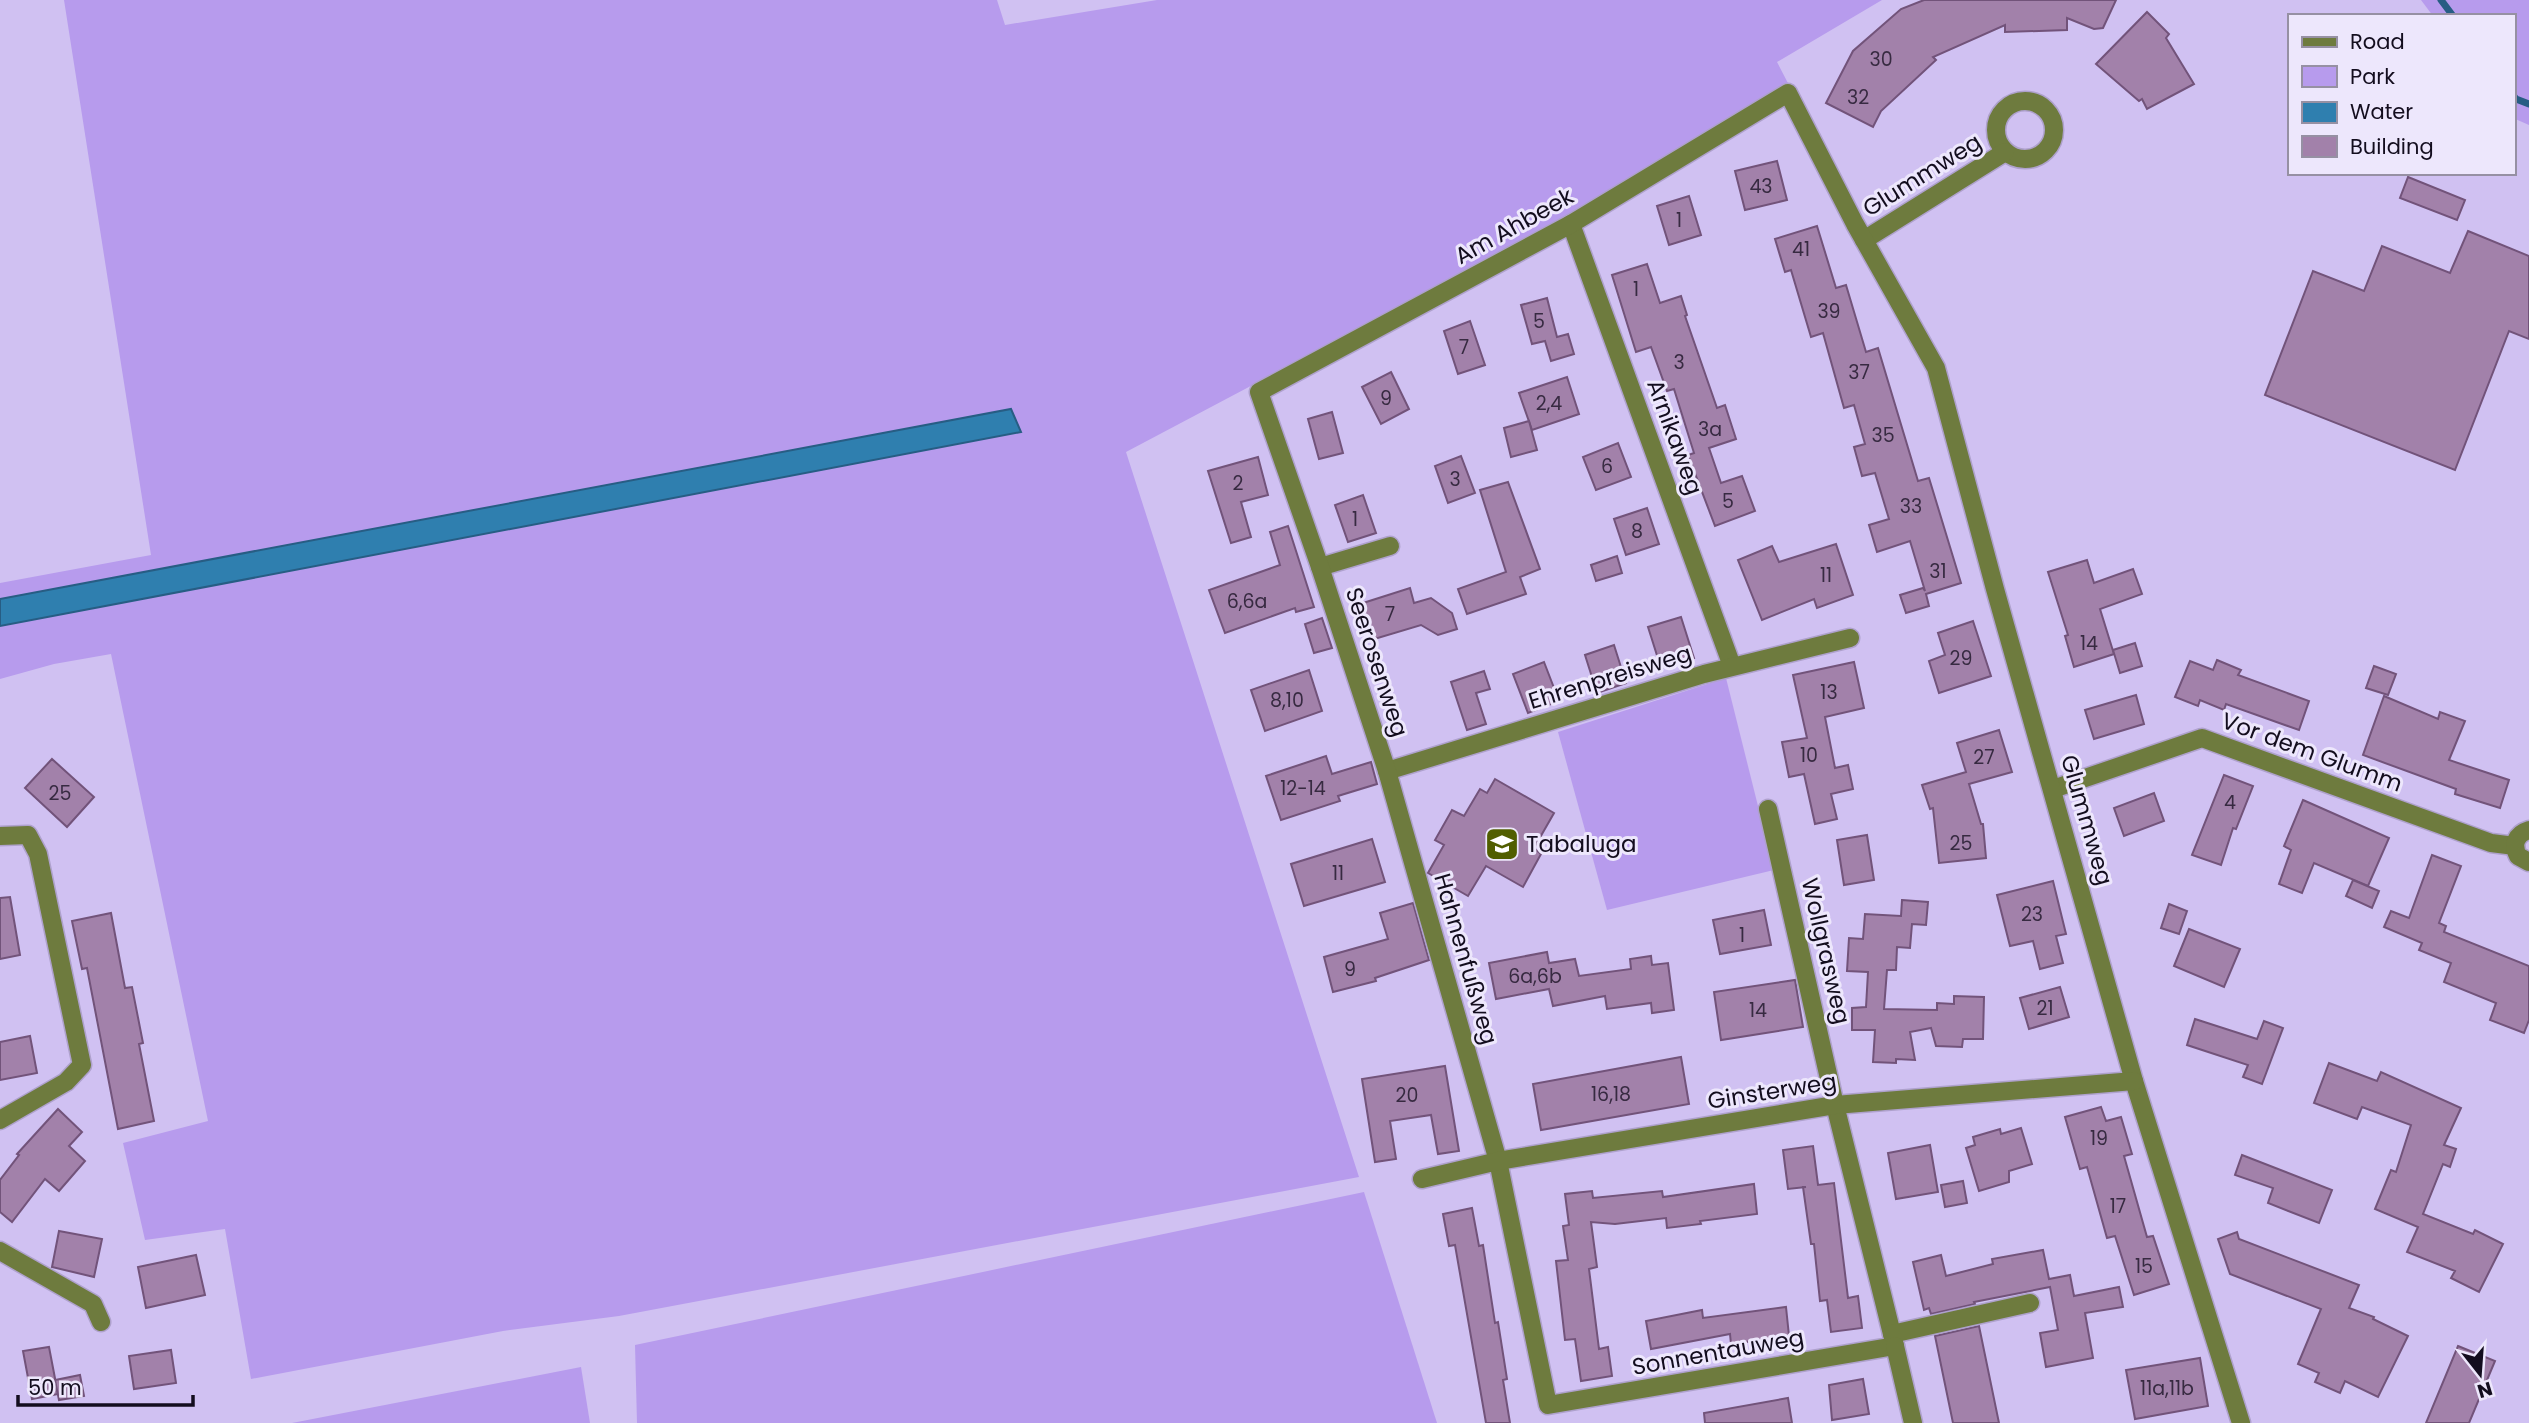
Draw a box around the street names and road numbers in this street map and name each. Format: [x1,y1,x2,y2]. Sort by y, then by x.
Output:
street label: Glummweg [1857,126,1987,224]
street label: Am Ahbeek [1449,180,1579,272]
street label: Arnikaweg [1639,375,1711,499]
street label: Seerosenweg [1338,583,1416,741]
street label: Ehrenpreisweg [1525,637,1695,717]
street label: Vor dem Glumm [2217,704,2407,800]
street label: Glummweg [2053,751,2121,889]
street label: Hahnenfußweg [1426,870,1506,1048]
street label: Wollgrasweg [1794,875,1858,1027]
street label: Ginsterweg [1705,1065,1839,1117]
street label: Sonnentauweg [1630,1321,1806,1383]

